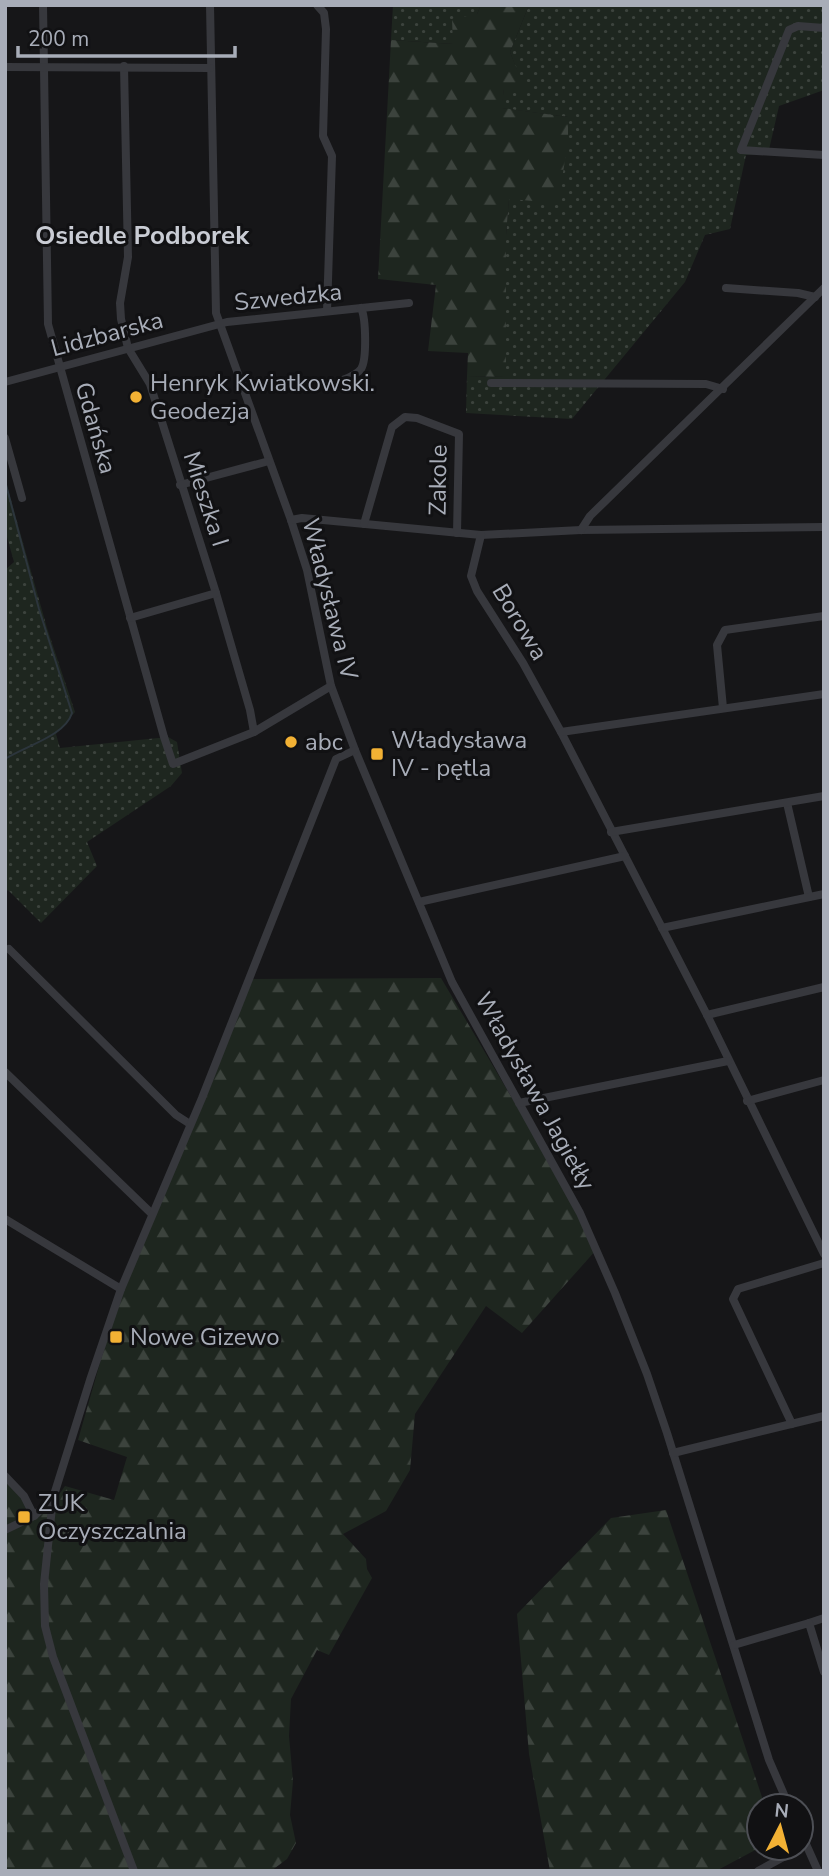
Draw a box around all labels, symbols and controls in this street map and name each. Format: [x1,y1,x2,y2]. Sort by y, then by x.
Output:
scale bar [18,14,234,58]
text: 200 m [28,25,89,53]
district label: Osiedle Podborek [35,218,250,253]
street label: Szwedzka [233,275,343,319]
street label: Lidzbarska [47,304,167,364]
place label: Henryk Kwiatkowski. Geodezja [150,367,375,427]
street label: Gdańska [68,378,124,478]
marker: Henryk Kwiatkowski. Geodezja [128,389,144,405]
street label: Zakole [421,444,455,516]
street label: Mieszka I [176,447,236,551]
street label: Władysława IV [295,515,366,683]
street label: Borowa [485,578,555,666]
place label: Władysława IV - pętla [391,724,527,784]
place label: abc [305,726,343,758]
marker: abc [283,734,299,750]
marker: Władysława IV - pętla [369,746,385,762]
street label: Władysława Jagiełły [467,986,603,1196]
place label: Nowe Gizewo [130,1321,280,1353]
marker: Nowe Gizewo [108,1329,124,1345]
place label: ZUK Oczyszczalnia [38,1487,187,1547]
marker: ZUK Oczyszczalnia [16,1509,32,1525]
north arrow [745,1792,815,1862]
text: N [773,1797,790,1825]

